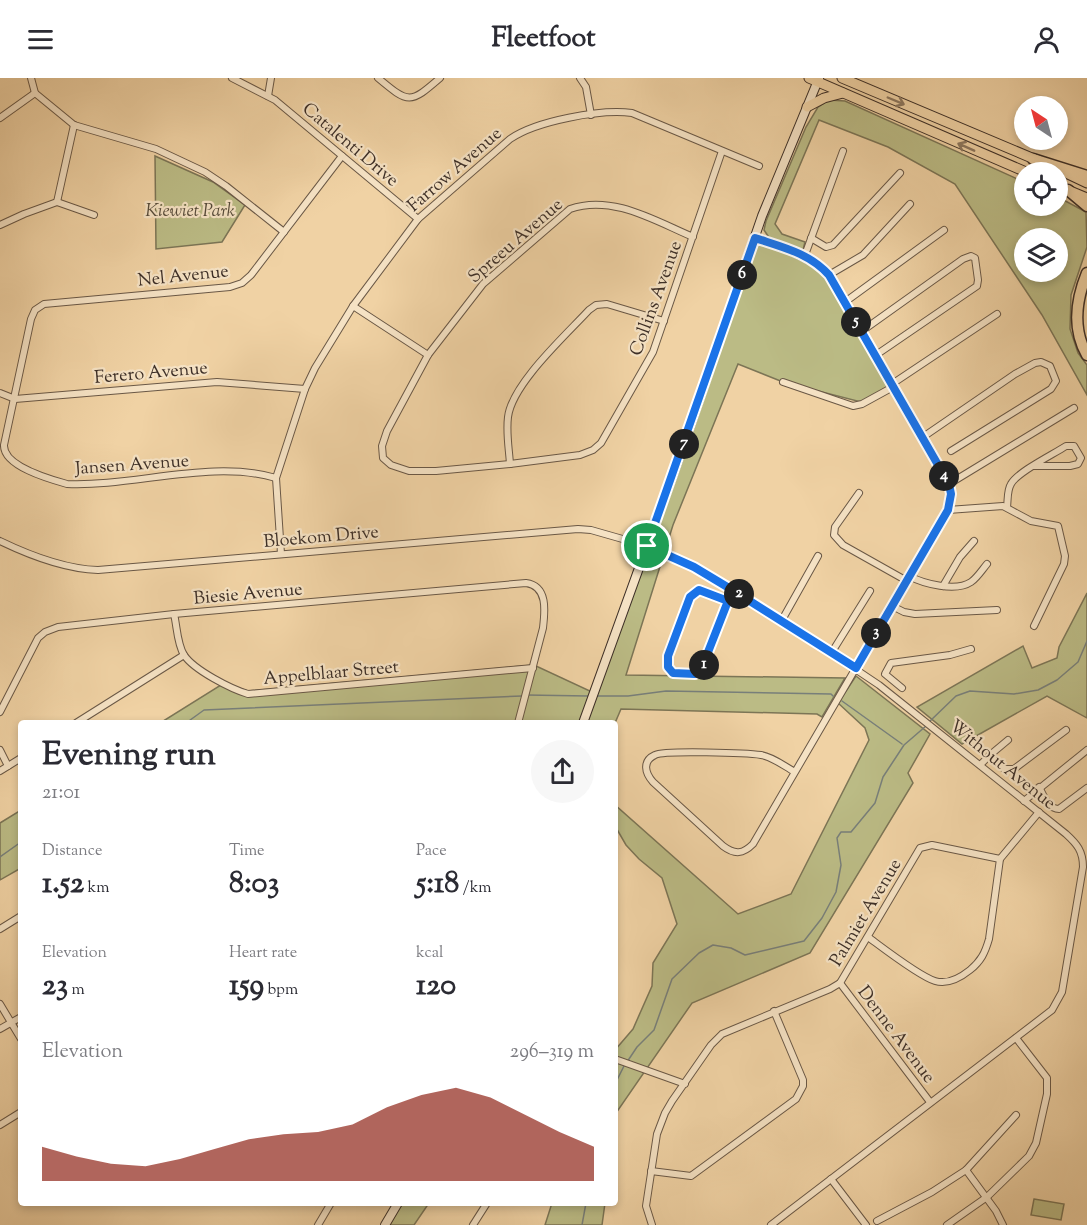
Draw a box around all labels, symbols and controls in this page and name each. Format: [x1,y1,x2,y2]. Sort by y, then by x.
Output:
text: Fleetfoot [492,20,595,59]
icon: menu [24,23,57,56]
icon: person [1030,23,1063,56]
one-way arrow [886,96,905,107]
north arrow [1014,96,1068,150]
map controls [1014,96,1068,282]
street label: Catalenti Drive [296,97,404,194]
street label: Farrow Avenue [402,122,508,219]
one-way arrow [957,140,975,152]
button: locate [1014,162,1068,216]
street label: Spreeu Avenue [463,193,570,290]
park label: Kiewiet Park [145,199,235,225]
button: layers [1014,228,1068,282]
street label: Collins Avenue [624,238,690,360]
street label: Nel Avenue [136,259,230,295]
pin: 6 [727,260,757,290]
text: 6 [738,263,746,286]
pin: 5 [841,307,871,337]
text: 5 [853,310,859,333]
street label: Ferero Avenue [93,356,209,392]
pin: 7 [669,429,699,459]
text: 7 [680,432,688,455]
street label: Jansen Avenue [73,449,190,483]
pin: 4 [929,461,959,491]
text: 4 [940,464,948,487]
street label: Bloekom Drive [262,520,380,556]
pin [621,520,672,571]
icon: arrive [630,529,663,562]
street label: Biesie Avenue [193,577,304,613]
pin: 2 [724,579,754,609]
text: 2 [735,582,743,605]
pin: 3 [861,618,891,648]
text: 3 [873,621,879,644]
pin: 1 [689,650,719,680]
text: 1 [701,653,707,676]
street label: Appelblaar Street [262,655,400,693]
street label: Without Avenue [943,714,1061,817]
text: Evening run [42,732,216,780]
button: share [531,740,594,803]
text: 21:01 [42,779,80,808]
text: Distance [42,840,102,863]
text: Time [229,840,265,863]
text: Pace [416,840,447,863]
street label: Palmiet Avenue [824,854,909,972]
text: 1.52 [42,863,84,906]
text: 8:03 [229,863,280,906]
text: 5:18 [416,863,459,906]
text: km [84,877,109,900]
text: /km [459,877,492,900]
text: Elevation [42,942,107,965]
text: Heart rate [229,942,297,965]
text: kcal [416,942,444,965]
text: 23 [42,965,68,1008]
text: 159 [229,965,264,1008]
text: 120 [416,965,456,1008]
text: m [68,979,85,1002]
text: bpm [264,979,298,1002]
street label: Denne Avenue [850,981,941,1089]
text: Elevation [42,1038,123,1067]
text: 296–319 m [510,1038,594,1067]

